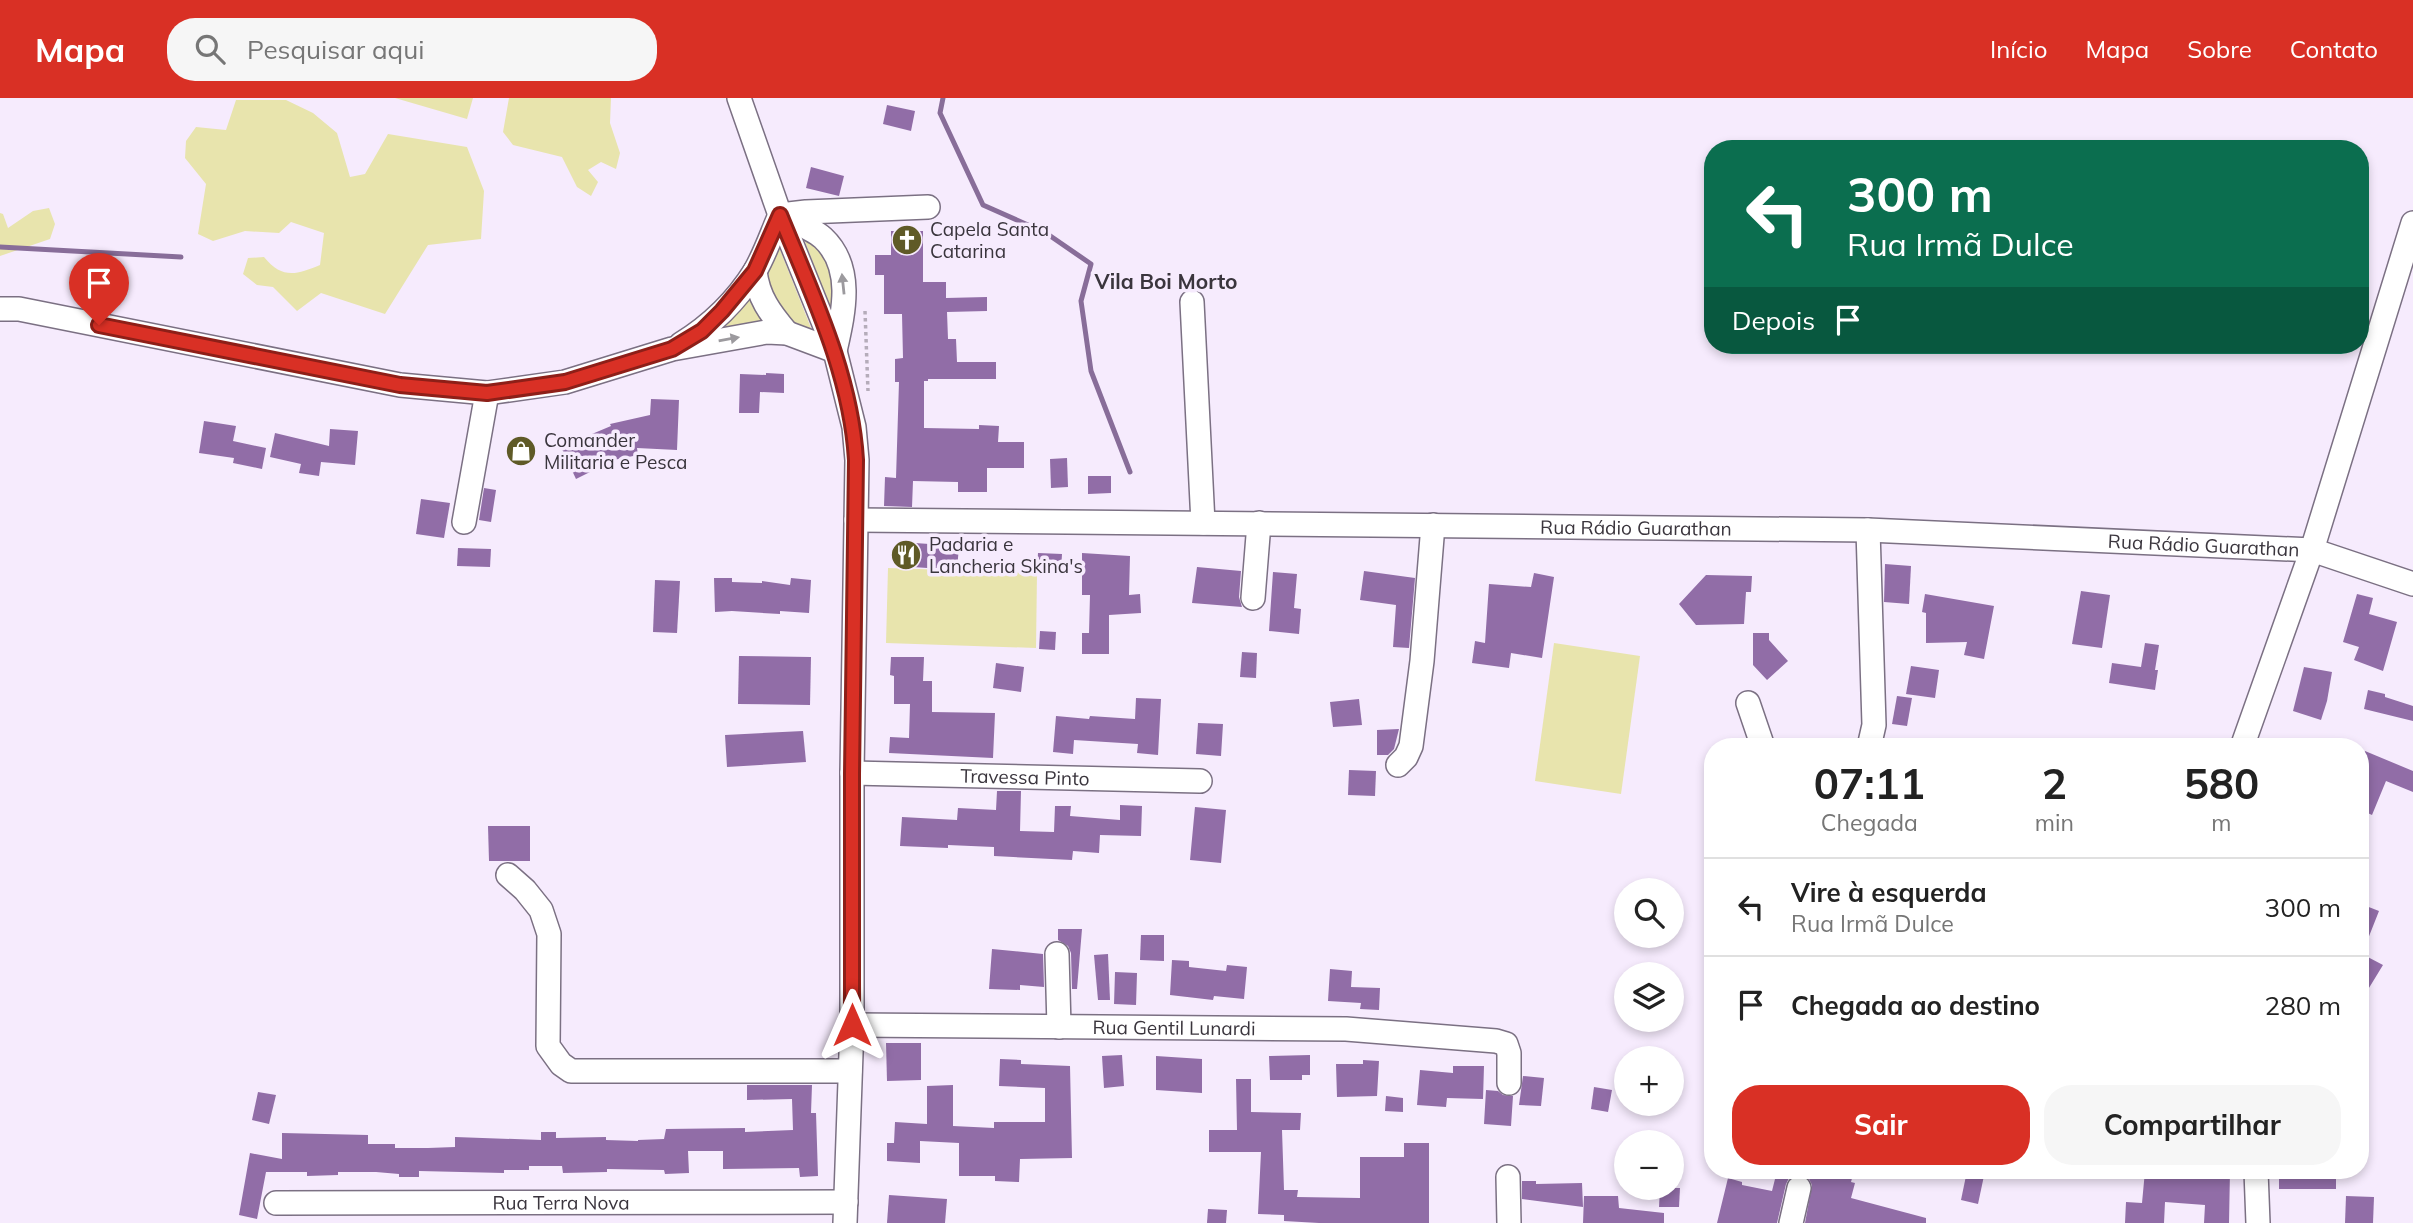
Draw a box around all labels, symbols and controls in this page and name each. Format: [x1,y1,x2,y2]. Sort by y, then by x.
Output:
search box [167,18,657,81]
text: Mapa [35,29,125,70]
icon: search [191,30,229,68]
text: Pesquisar aqui [247,33,424,66]
text: Início [1990,34,2047,64]
text: Mapa [2085,34,2149,64]
text: Sobre [2187,34,2252,64]
text: Contato [2290,34,2378,64]
text: 300 m [1847,163,1993,224]
icon: left [1732,168,1823,259]
place label: Capela Santa Catarina [930,217,1049,263]
church icon: Capela Santa Catarina [890,223,924,257]
text: Rua Irmã Dulce [1847,224,2074,264]
pin [69,253,129,325]
icon: arrive [80,264,118,302]
district label: Vila Boi Morto [1094,268,1237,294]
one-way arrow [838,273,849,295]
icon: arrive [1829,301,1867,339]
text: Depois [1732,304,1815,337]
one-way arrow [719,333,741,344]
place label: Comander Militaria e Pesca [544,428,687,474]
shop icon: Comander Militaria e Pesca [504,434,538,468]
street label: Rua Rádio Guarathan [1540,515,1732,541]
street label: Rua Rádio Guarathan [2107,529,2300,561]
place label: Padaria e Lancheria Skina's [929,532,1083,578]
restaurant icon: Padaria e Lancheria Skina's [889,538,923,572]
text: 07:11 [1814,757,1925,810]
text: 2 [2042,757,2067,810]
text: 580 [2184,757,2259,810]
street label: Travessa Pinto [960,763,1090,790]
text: Chegada [1821,808,1918,837]
text: min [2035,808,2074,837]
text: m [2211,808,2232,837]
text: Vire à esquerda [1791,876,1987,909]
map controls [1614,878,1684,1200]
button: search [1614,878,1684,948]
icon: left [1732,888,1770,926]
text: 300 m [2265,891,2341,924]
text: Rua Irmã Dulce [1791,909,1954,938]
button: layers [1614,962,1684,1032]
icon: arrive [1732,986,1770,1024]
position arrow [815,988,889,1062]
text: Chegada ao destino [1791,989,2040,1022]
text: 280 m [2265,989,2341,1022]
street label: Rua Gentil Lunardi [1092,1015,1256,1040]
button: + [1614,1046,1684,1116]
button: Sair [1732,1085,2030,1165]
button: Compartilhar [2044,1085,2341,1165]
button: − [1614,1130,1684,1200]
street label: Rua Terra Nova [492,1190,630,1215]

